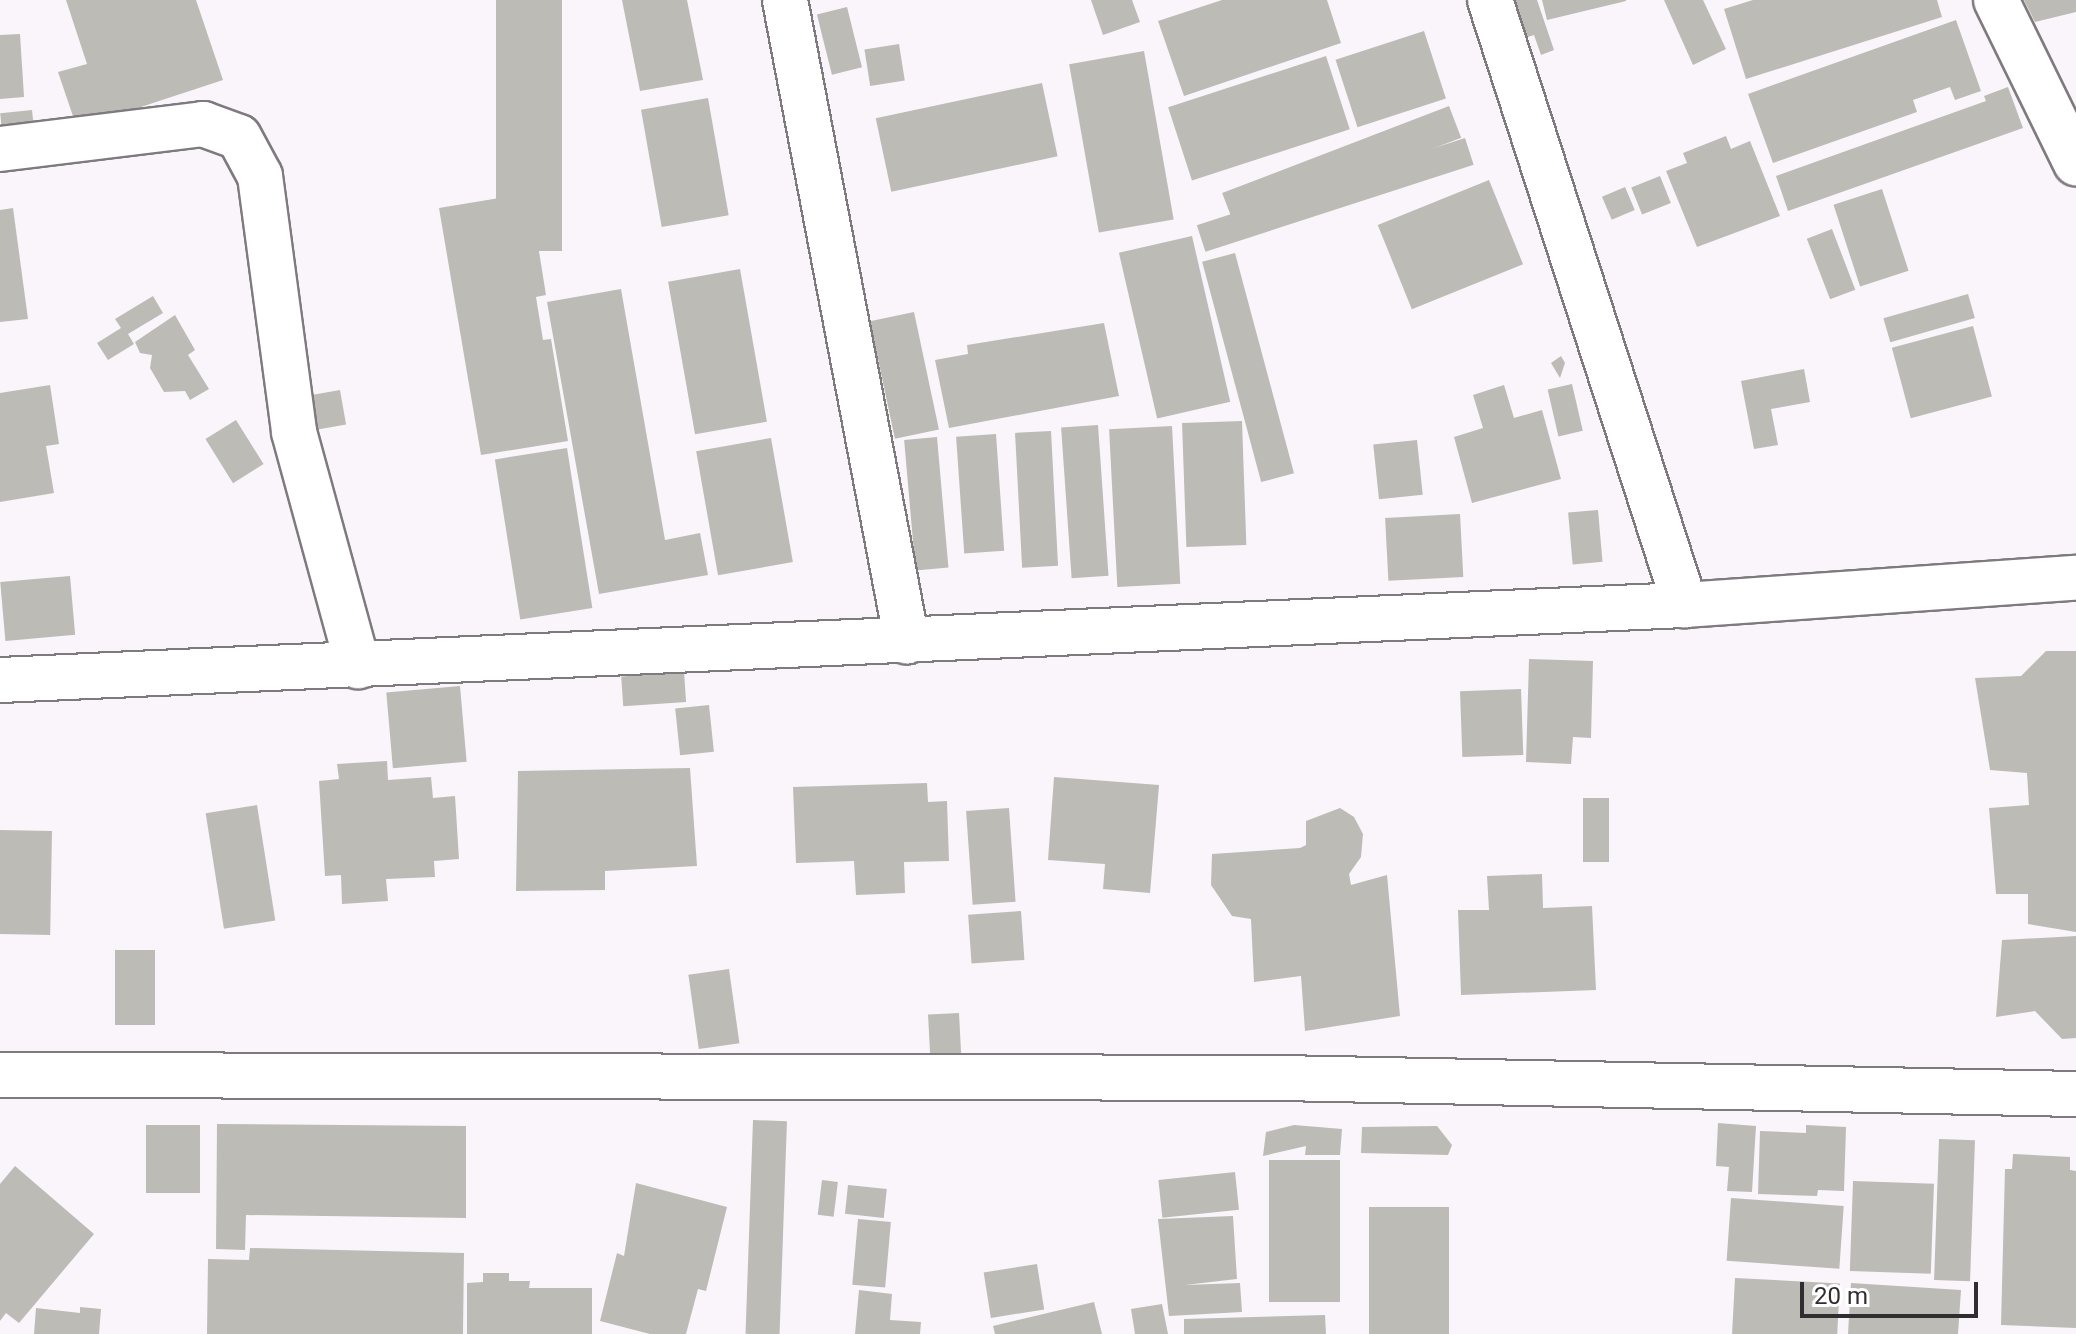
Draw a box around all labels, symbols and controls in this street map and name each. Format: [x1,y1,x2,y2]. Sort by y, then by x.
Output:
scale bar [1804,1266,1982,1316]
text: 20 m [1814,1282,1868,1310]

